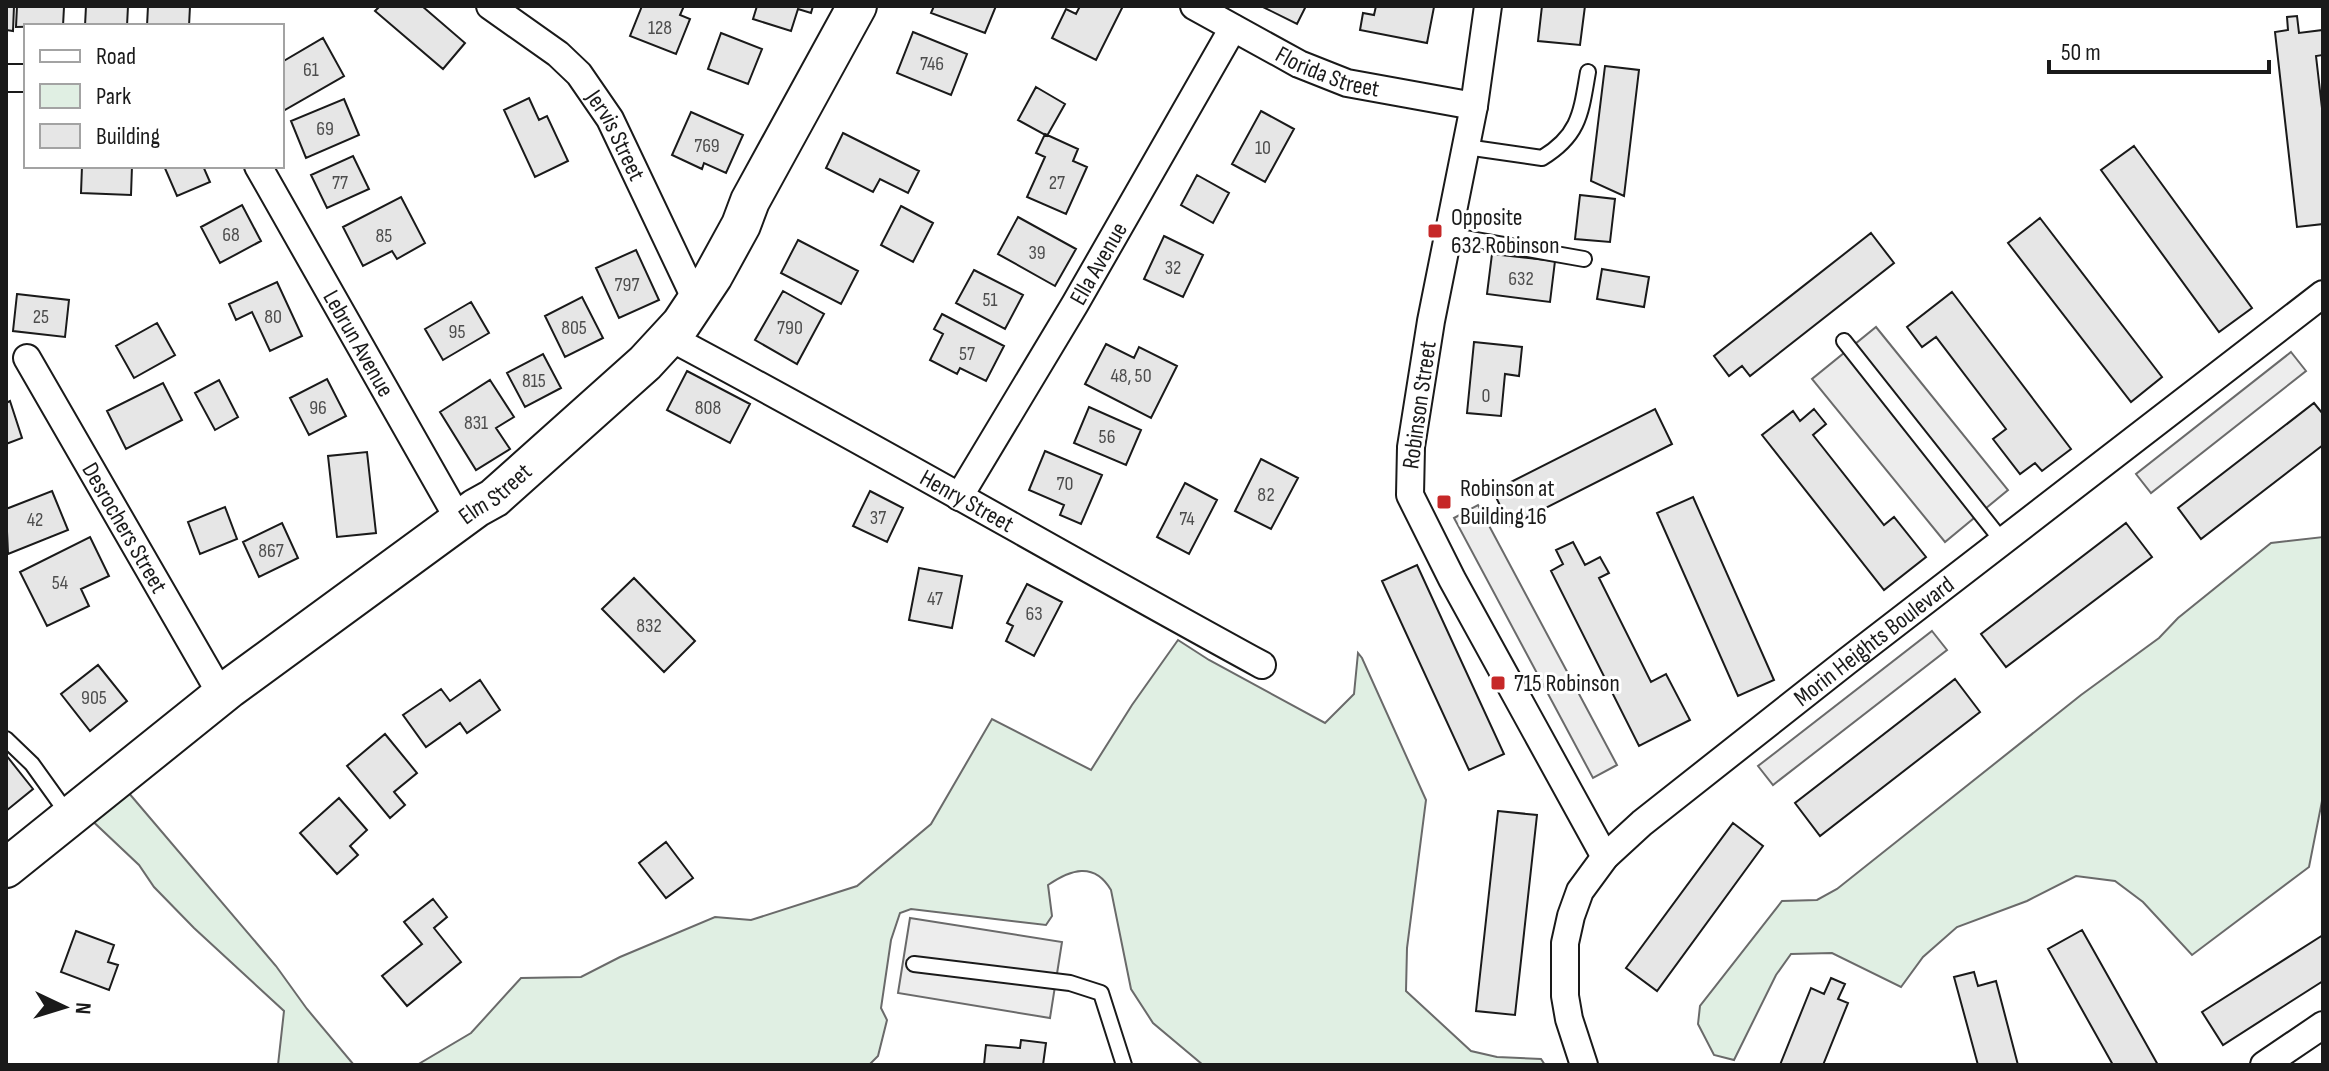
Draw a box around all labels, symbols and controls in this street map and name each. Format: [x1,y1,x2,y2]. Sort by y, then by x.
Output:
house number: 128 [648,16,672,40]
legend [24,24,284,168]
scale bar [2049,24,2269,74]
text: 50 m [2061,38,2101,67]
street label: Florida Street [1270,40,1382,104]
text: Road [96,42,136,71]
house number: 746 [920,52,944,76]
house number: 61 [303,58,319,82]
text: Park [96,82,131,111]
street label: Jervis Street [579,84,651,185]
house number: 69 [316,117,334,141]
text: Building [96,122,160,151]
house number: 769 [694,134,720,158]
house number: 10 [1255,136,1271,160]
house number: 77 [332,171,348,195]
house number: 27 [1049,171,1065,195]
place label: Opposite 632 Robinson [1451,203,1560,260]
street label: Ella Avenue [1064,217,1134,310]
marker: Opposite 632 Robinson [1426,222,1444,240]
house number: 68 [222,223,240,247]
house number: 85 [376,224,392,248]
house number: 39 [1028,241,1046,265]
house number: 32 [1165,256,1181,280]
house number: 632 [1508,267,1534,291]
house number: 797 [615,273,639,297]
street label: Lebrun Avenue [317,285,400,402]
house number: 51 [982,288,998,312]
house number: 25 [33,305,49,329]
house number: 80 [264,305,282,329]
house number: 805 [561,316,587,340]
house number: 790 [777,316,803,340]
house number: 95 [449,320,465,344]
street label: Robinson Street [1396,339,1443,471]
house number: 57 [959,342,975,366]
house number: 48, 50 [1110,364,1152,388]
house number: 815 [522,369,546,393]
house number: 0 [1482,384,1490,408]
house number: 96 [309,396,327,420]
house number: 808 [695,396,721,420]
house number: 831 [464,411,488,435]
house number: 56 [1099,425,1115,449]
street label: Elm Street [453,457,538,531]
street label: Desrochers Street [76,458,174,598]
street label: Henry Street [915,463,1019,539]
house number: 70 [1057,472,1073,496]
place label: Robinson at Building 16 [1460,474,1555,531]
house number: 82 [1257,483,1275,507]
marker: Robinson at Building 16 [1435,493,1453,511]
house number: 37 [870,506,886,530]
house number: 74 [1179,507,1195,531]
house number: 42 [27,508,43,532]
house number: 867 [258,539,284,563]
street label: Morin Heights Boulevard [1788,570,1960,713]
house number: 54 [52,571,68,595]
house number: 47 [927,587,943,611]
house number: 63 [1025,602,1043,626]
house number: 832 [636,614,662,638]
place label: 715 Robinson [1514,669,1620,698]
marker: 715 Robinson [1489,674,1507,692]
house number: 905 [81,686,107,710]
north arrow [24,967,104,1047]
text: N [69,1001,96,1015]

